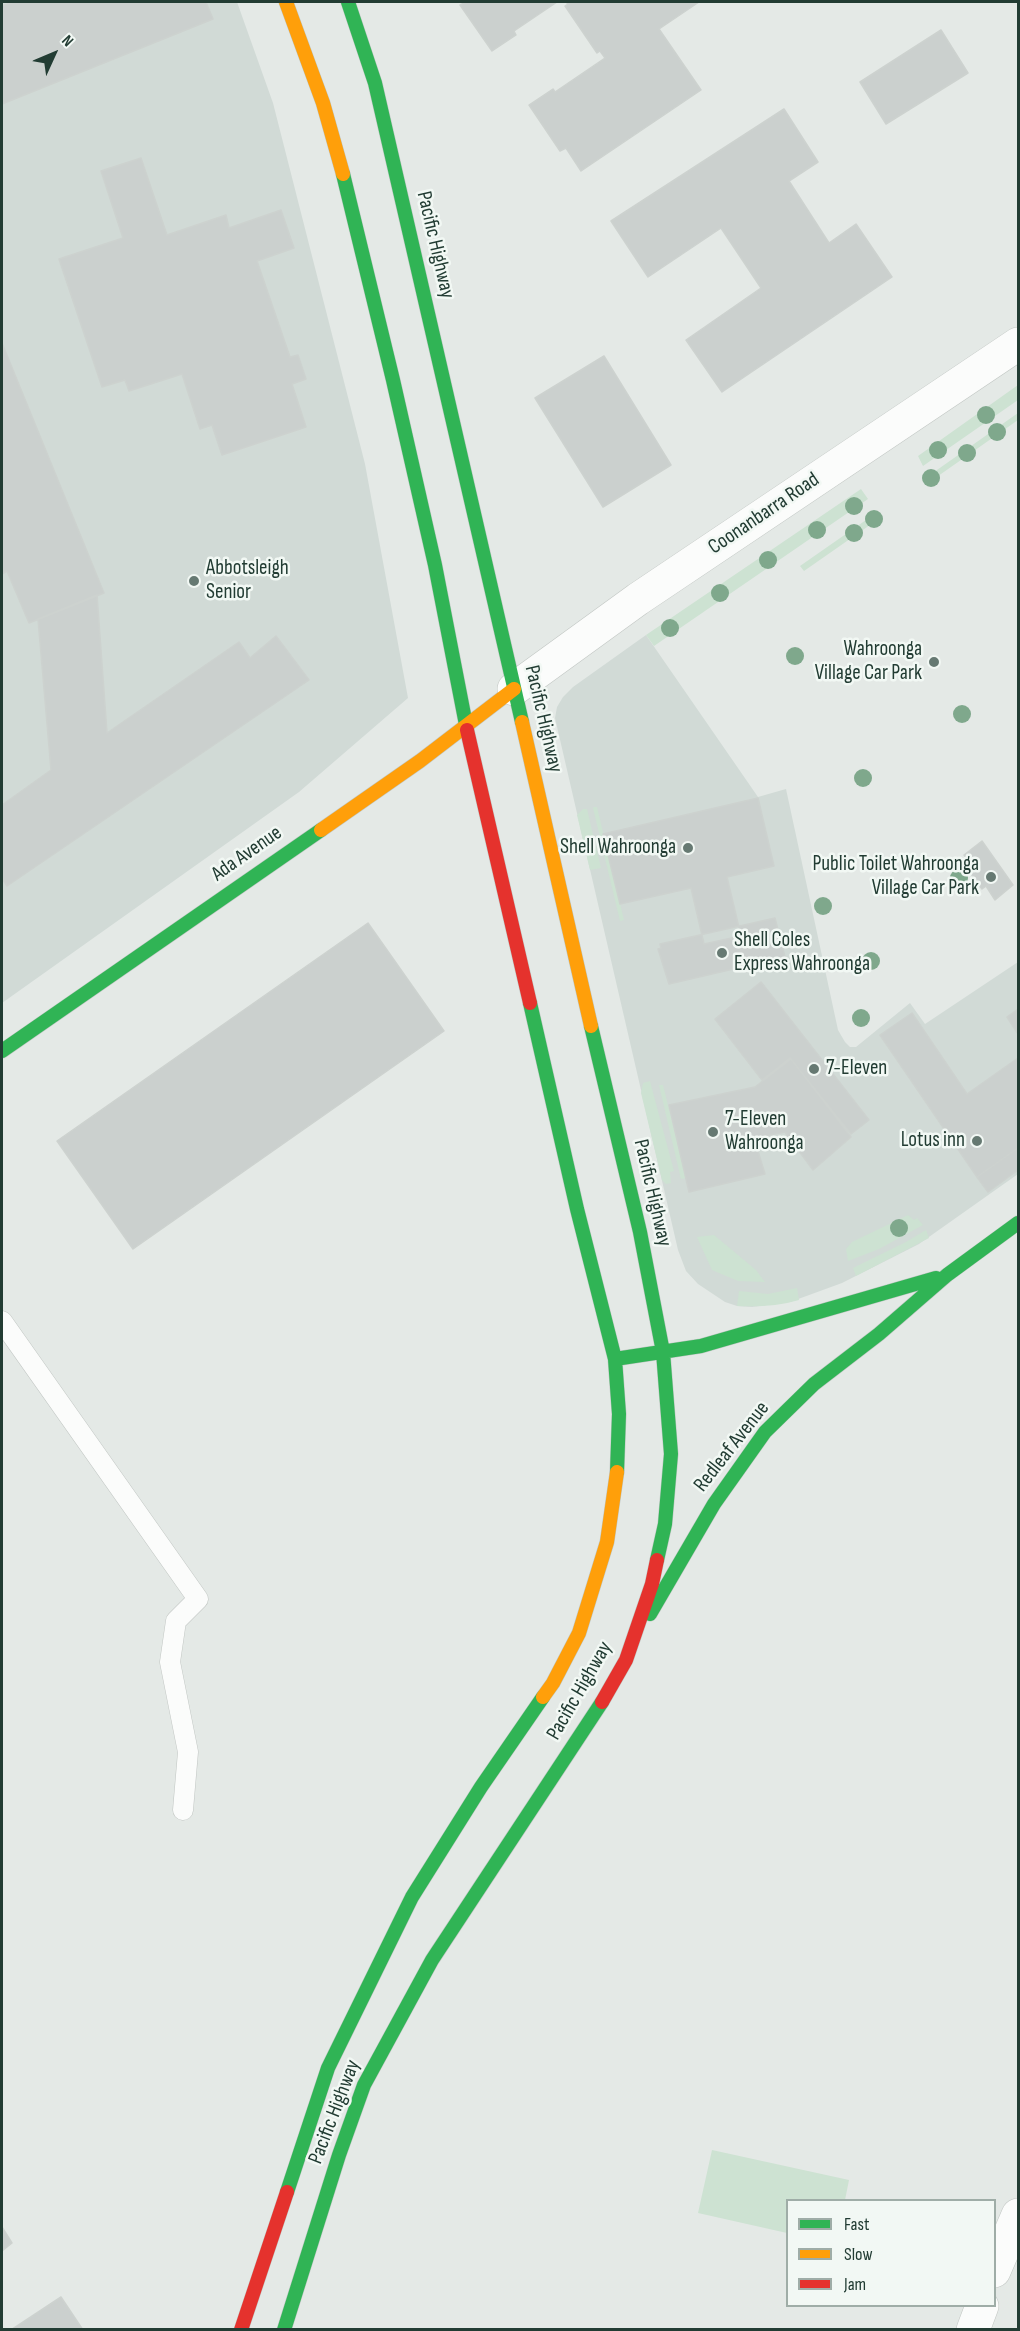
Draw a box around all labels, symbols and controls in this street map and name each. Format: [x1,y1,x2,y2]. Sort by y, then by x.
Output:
north arrow [24,24,84,84]
text: N [58,31,77,51]
street label: Pacific Highway [410,189,460,301]
street label: Coonanbarra Road [704,468,824,560]
place label: Abbotsleigh Senior [206,556,289,606]
marker: Abbotsleigh Senior [187,574,201,588]
place label: Wahroonga Village Car Park [815,637,922,687]
marker: Wahroonga Village Car Park [927,655,941,669]
street label: Pacific Highway [518,663,568,775]
street label: Ada Avenue [207,821,287,887]
place label: Shell Wahroonga [560,835,676,861]
marker: Shell Wahroonga [681,841,695,855]
place label: Public Toilet Wahroonga Village Car Park [812,852,979,902]
marker: Public Toilet Wahroonga Village Car Park [984,870,998,884]
place label: Shell Coles Express Wahroonga [734,928,870,978]
marker: Shell Coles Express Wahroonga [715,946,729,960]
place label: 7-Eleven [826,1056,887,1082]
marker: 7-Eleven [807,1062,821,1076]
place label: 7-Eleven Wahroonga [725,1107,803,1157]
marker: 7-Eleven Wahroonga [706,1125,720,1139]
place label: Lotus inn [901,1128,965,1154]
marker: Lotus inn [970,1134,984,1148]
street label: Pacific Highway [627,1137,677,1249]
street label: Redleaf Avenue [689,1397,775,1497]
street label: Pacific Highway [542,1637,618,1745]
street label: Pacific Highway [304,2056,366,2168]
legend [786,2199,996,2307]
text: Fast [844,2214,869,2235]
text: Slow [844,2244,873,2265]
text: Jam [844,2274,866,2295]

